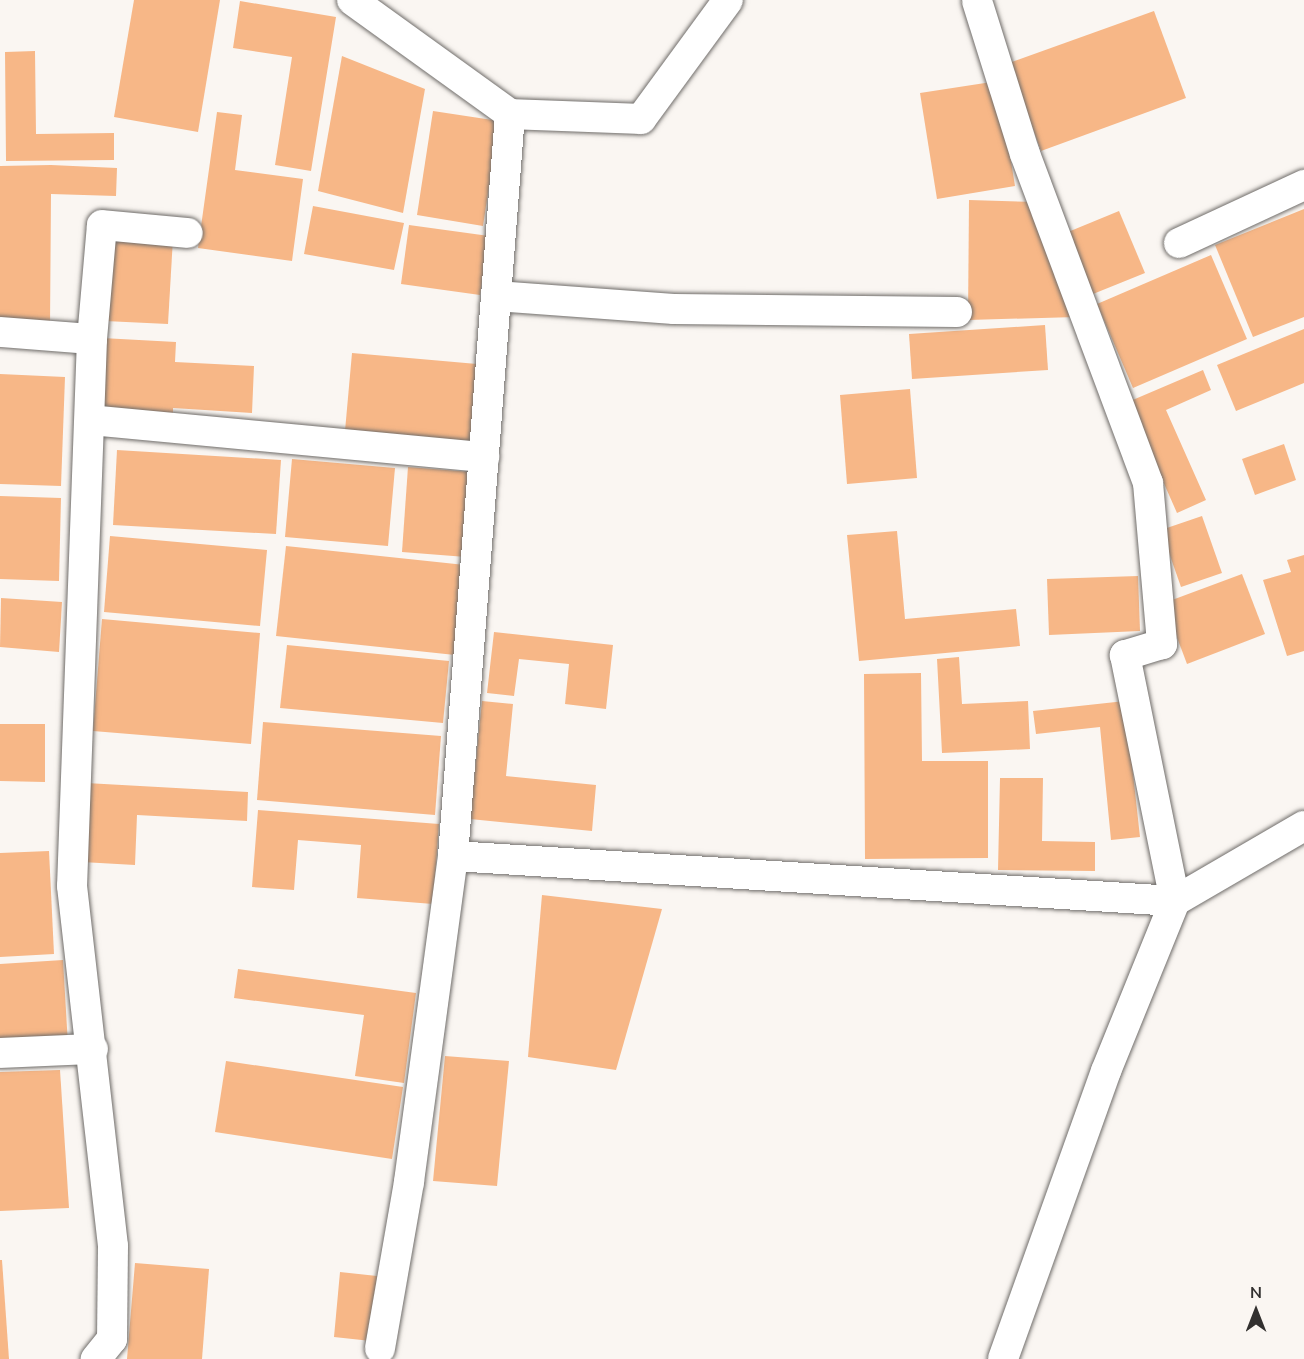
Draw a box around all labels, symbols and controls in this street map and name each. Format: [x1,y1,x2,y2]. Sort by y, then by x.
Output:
north arrow [1226,1281,1286,1341]
text: N [1250,1282,1262,1304]

